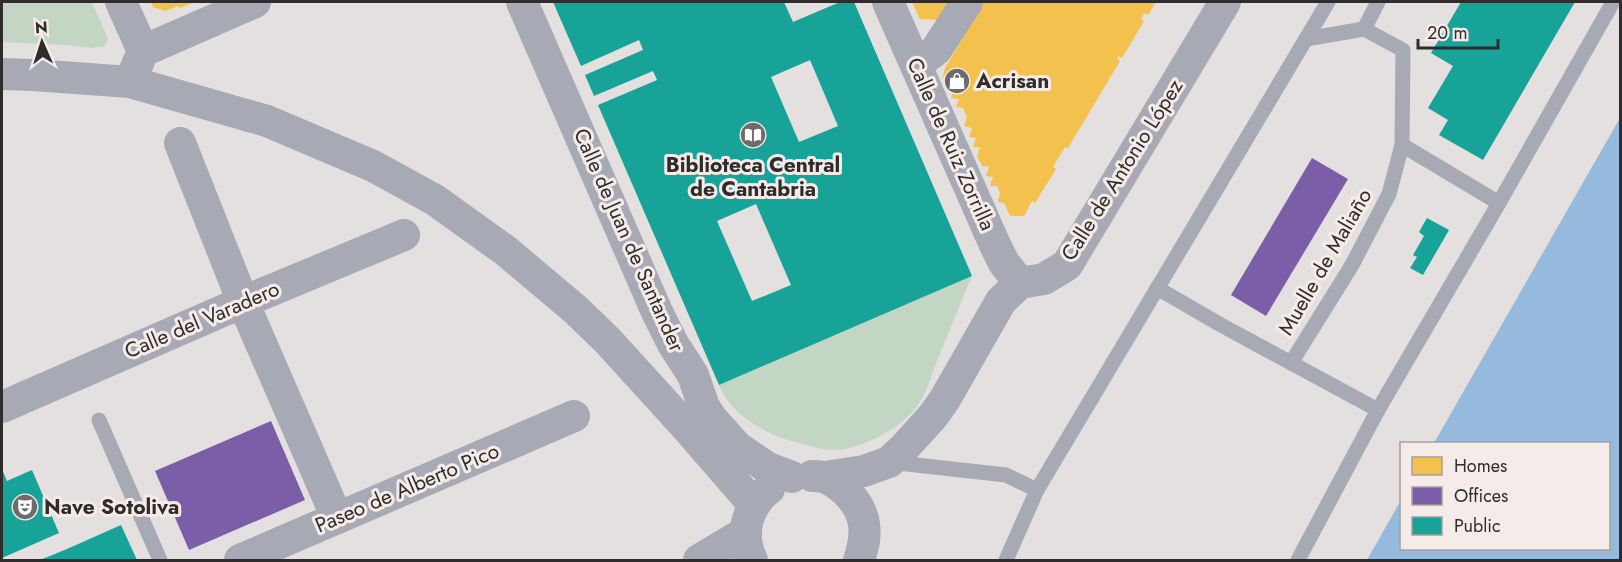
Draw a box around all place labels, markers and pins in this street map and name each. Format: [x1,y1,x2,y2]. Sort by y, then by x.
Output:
shop icon: Acrisan [942,66,972,96]
place label: Acrisan [975,66,1049,96]
library icon: Biblioteca Central de Cantabria [738,120,768,150]
place label: Biblioteca Central de Cantabria [666,150,840,204]
theatre icon: Nave Sotoliva [10,492,40,522]
place label: Nave Sotoliva [44,492,179,522]

